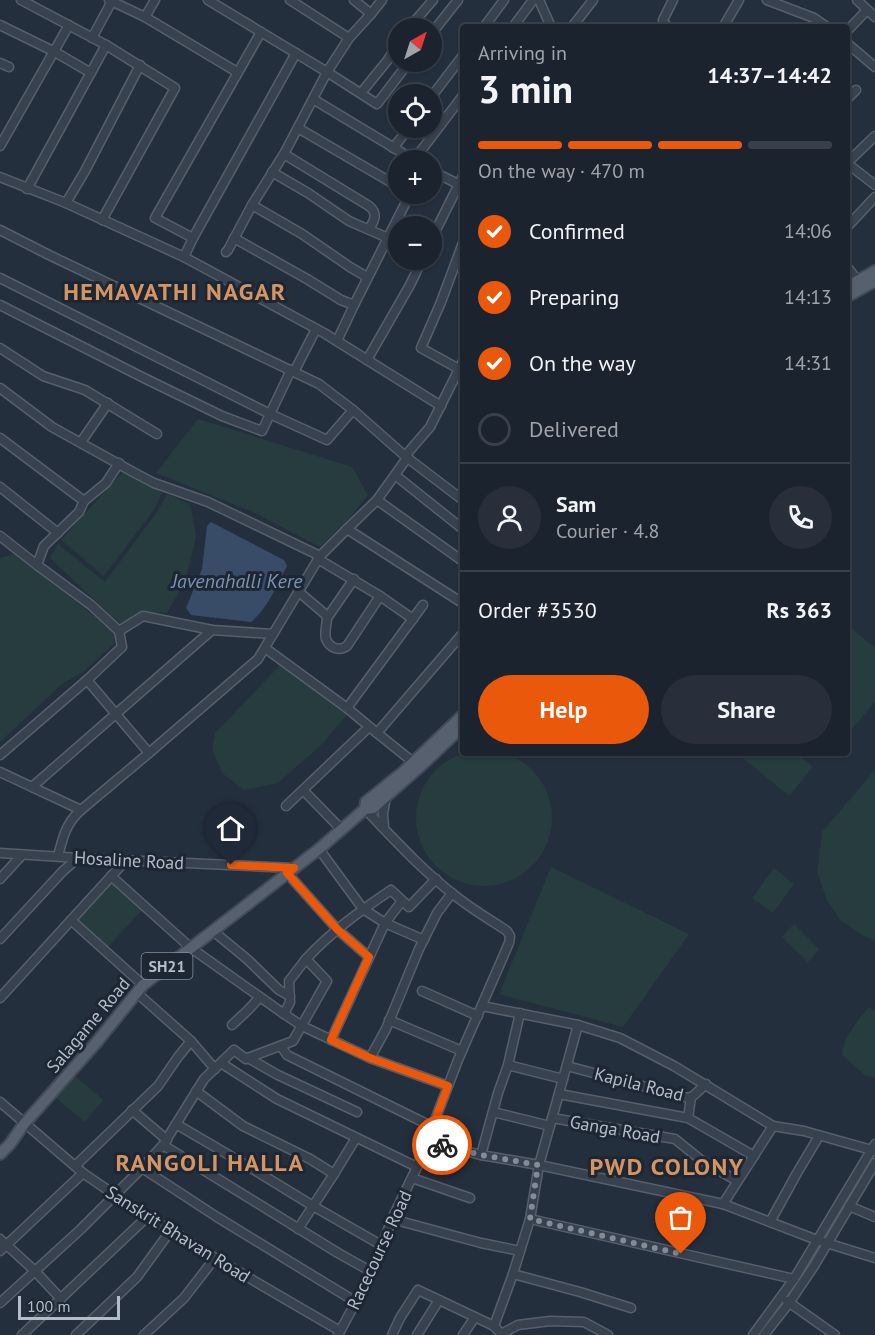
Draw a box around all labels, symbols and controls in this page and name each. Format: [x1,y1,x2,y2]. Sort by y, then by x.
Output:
north arrow [388,18,442,72]
map controls [388,18,442,270]
text: Arriving in [478,40,567,66]
text: 14:37–14:42 [707,61,832,89]
text: 3 min [478,63,573,114]
button: locate [388,84,442,138]
button: + [388,150,442,204]
text: On the way · 470 m [478,158,645,184]
icon: check [478,215,511,248]
button: − [388,216,442,270]
text: Confirmed [529,217,625,245]
text: 14:06 [784,218,832,244]
district label: HEMAVATHI NAGAR [63,276,287,307]
icon: check [478,281,511,314]
text: Preparing [529,283,619,311]
text: 14:13 [784,284,832,310]
icon: check [478,347,511,380]
text: On the way [529,349,636,377]
text: 14:31 [784,350,832,376]
text: Delivered [529,415,619,443]
button: person [478,486,541,549]
button: phone [769,486,832,549]
text: Sam [556,490,596,518]
text: Courier · 4.8 [556,518,659,544]
water label: Javenahalli Kere [169,568,303,594]
text: Order #3530 [478,596,597,624]
text: Rs 363 [766,596,832,624]
button: Help [478,675,649,744]
button: Share [661,675,832,744]
pin [205,803,256,865]
icon: home [214,812,247,845]
street label: Hosaline Road [73,846,185,874]
road number: SH21 [142,953,192,979]
street label: Salagame Road [41,972,135,1078]
street label: Kapila Road [592,1062,686,1106]
street label: Ganga Road [568,1110,662,1148]
courier [412,1115,472,1175]
icon: bike [426,1129,459,1162]
district label: RANGOLI HALLA [116,1147,304,1178]
district label: PWD COLONY [589,1151,745,1182]
street label: Sanskrit Bhavan Road [102,1180,254,1288]
street label: Racecourse Road [341,1187,417,1313]
pin [655,1192,706,1254]
icon: bag [664,1201,697,1234]
scale bar [18,1293,120,1320]
text: 100 m [27,1296,70,1316]

